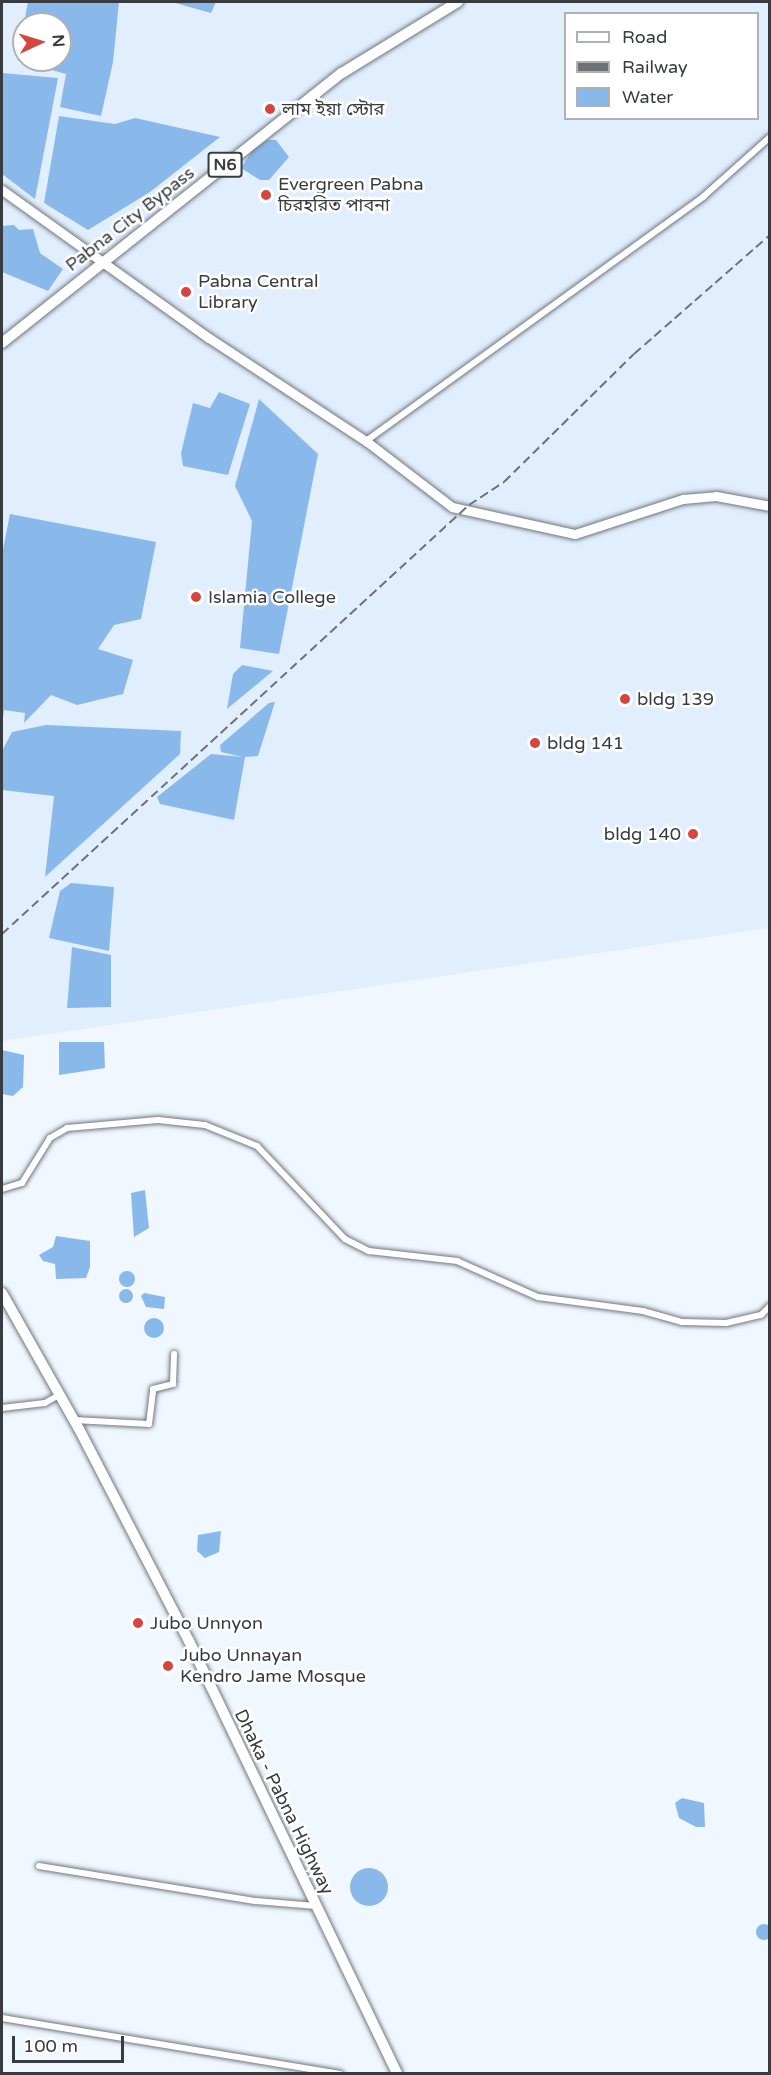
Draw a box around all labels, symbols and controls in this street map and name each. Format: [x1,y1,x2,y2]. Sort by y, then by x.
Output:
north arrow [12,12,72,72]
legend [564,12,759,120]
text: Road [622,26,667,48]
text: N [48,34,68,48]
text: Railway [622,56,688,78]
text: Water [622,86,673,108]
place label: লাম ইয়া স্টোর [282,98,384,120]
marker: লাম ইয়া স্টোর [263,102,277,116]
road number: N6 [207,152,243,178]
street label: Pabna City Bypass [61,162,199,276]
place label: Evergreen Pabna চিরহরিত পাবনা [278,174,424,216]
marker: Evergreen Pabna চিরহরিত পাবনা [259,188,273,202]
place label: Pabna Central Library [198,271,318,314]
marker: Pabna Central Library [179,285,193,299]
place label: Islamia College [208,586,336,608]
marker: Islamia College [189,590,203,604]
place label: bldg 139 [637,688,714,710]
marker: bldg 139 [618,692,632,706]
place label: bldg 141 [547,732,624,754]
marker: bldg 141 [528,736,542,750]
place label: bldg 140 [604,823,681,845]
marker: bldg 140 [686,827,700,841]
place label: Jubo Unnyon [150,1612,263,1634]
marker: Jubo Unnyon [131,1616,145,1630]
place label: Jubo Unnayan Kendro Jame Mosque [180,1645,366,1688]
marker: Jubo Unnayan Kendro Jame Mosque [161,1659,175,1673]
street label: Dhaka - Pabna Highway [230,1706,338,1898]
scale bar [15,2024,128,2062]
text: 100 m [23,2035,78,2057]

